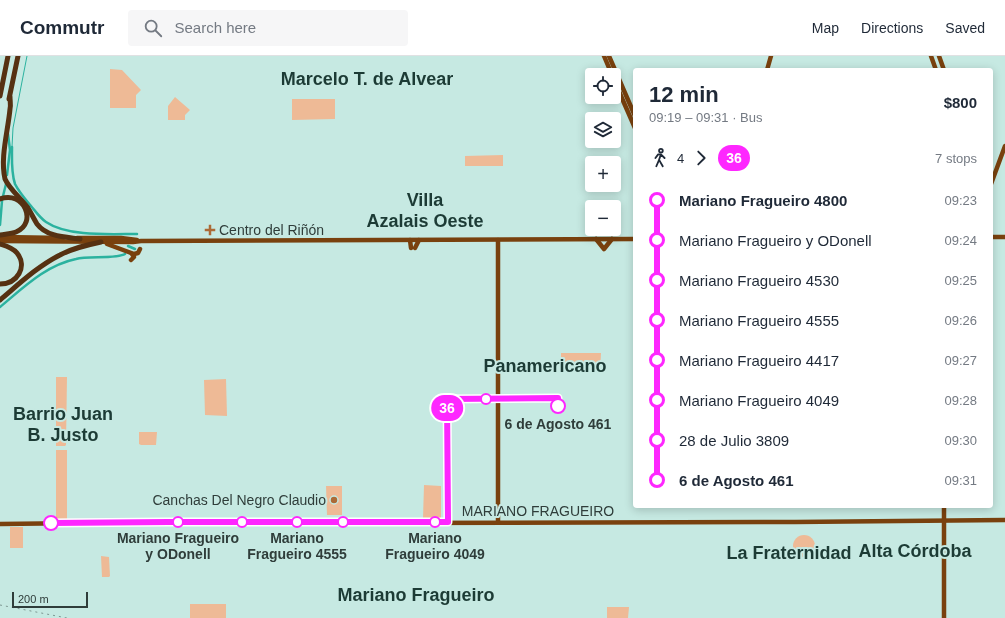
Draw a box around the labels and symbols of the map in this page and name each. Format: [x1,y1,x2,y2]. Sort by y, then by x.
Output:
district label: Marcelo T. de Alvear [281,69,453,89]
district label: Villa Azalais Oeste [366,190,484,231]
place label: Centro del Riñón [219,222,324,238]
marker: Centro del Riñón [204,224,216,236]
district label: Panamericano [483,356,607,376]
unlabelled marker [480,393,492,405]
line badge: 36 [429,395,465,421]
marker: 6 de Agosto 461 [550,398,566,414]
district label: Barrio Juan B. Justo [13,404,113,445]
place label: 6 de Agosto 461 [505,416,612,432]
place label: Canchas Del Negro Claudio [152,492,326,508]
marker: Canchas Del Negro Claudio [329,495,339,505]
street label: MARIANO FRAGUEIRO [462,503,614,519]
unlabelled marker [43,515,59,531]
marker: Mariano Fragueiro y ODonell [172,516,184,528]
unlabelled marker [236,516,248,528]
marker: Mariano Fragueiro 4555 [291,516,303,528]
unlabelled marker [337,516,349,528]
marker: Mariano Fragueiro 4049 [429,516,441,528]
place label: Mariano Fragueiro y ODonell [117,530,239,562]
place label: Mariano Fragueiro 4555 [247,530,347,562]
place label: Mariano Fragueiro 4049 [385,530,485,562]
district label: Alta Córdoba [858,541,972,561]
district label: La Fraternidad [726,543,852,563]
district label: Mariano Fragueiro [337,585,495,605]
scale bar [12,590,88,609]

